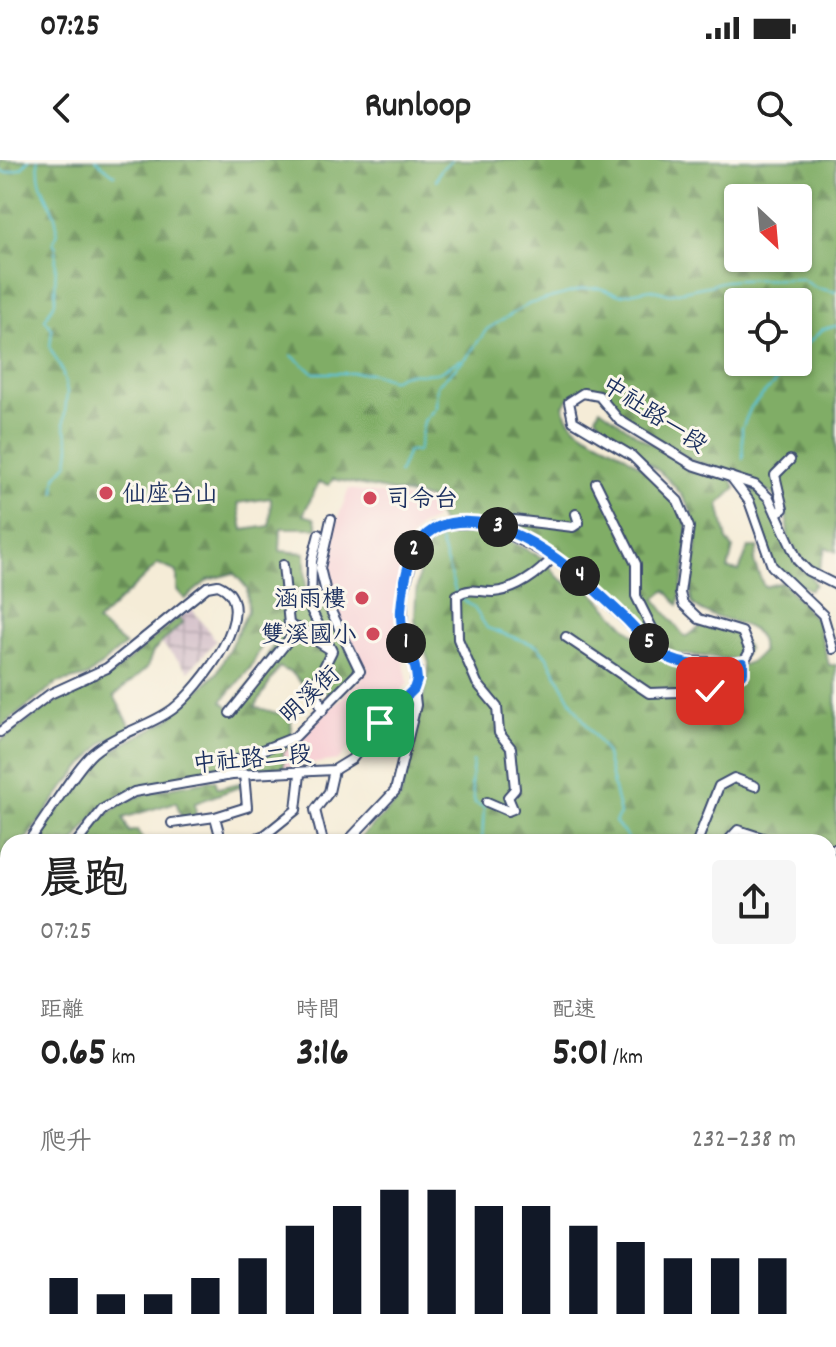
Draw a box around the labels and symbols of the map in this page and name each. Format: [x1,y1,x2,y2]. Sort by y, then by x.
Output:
north arrow [724,184,812,272]
street label: 中社路一段 [594,370,713,463]
place label: 仙座台山 [122,479,218,513]
marker: 仙座台山 [97,484,115,502]
place label: 司令台 [386,484,458,518]
marker: 司令台 [361,489,379,507]
pin: 3 [478,507,518,547]
pin: 2 [394,530,434,570]
pin: 4 [560,556,600,596]
place label: 涵雨樓 [274,584,346,618]
marker: 涵雨樓 [353,589,371,607]
place label: 雙溪國小 [261,620,357,654]
pin: 1 [386,623,426,663]
pin: 5 [629,623,669,663]
marker: 雙溪國小 [364,625,382,643]
pin [676,657,744,725]
street label: 明溪街 [273,659,349,733]
pin [346,689,414,757]
street label: 中社路二段 [191,739,314,783]

